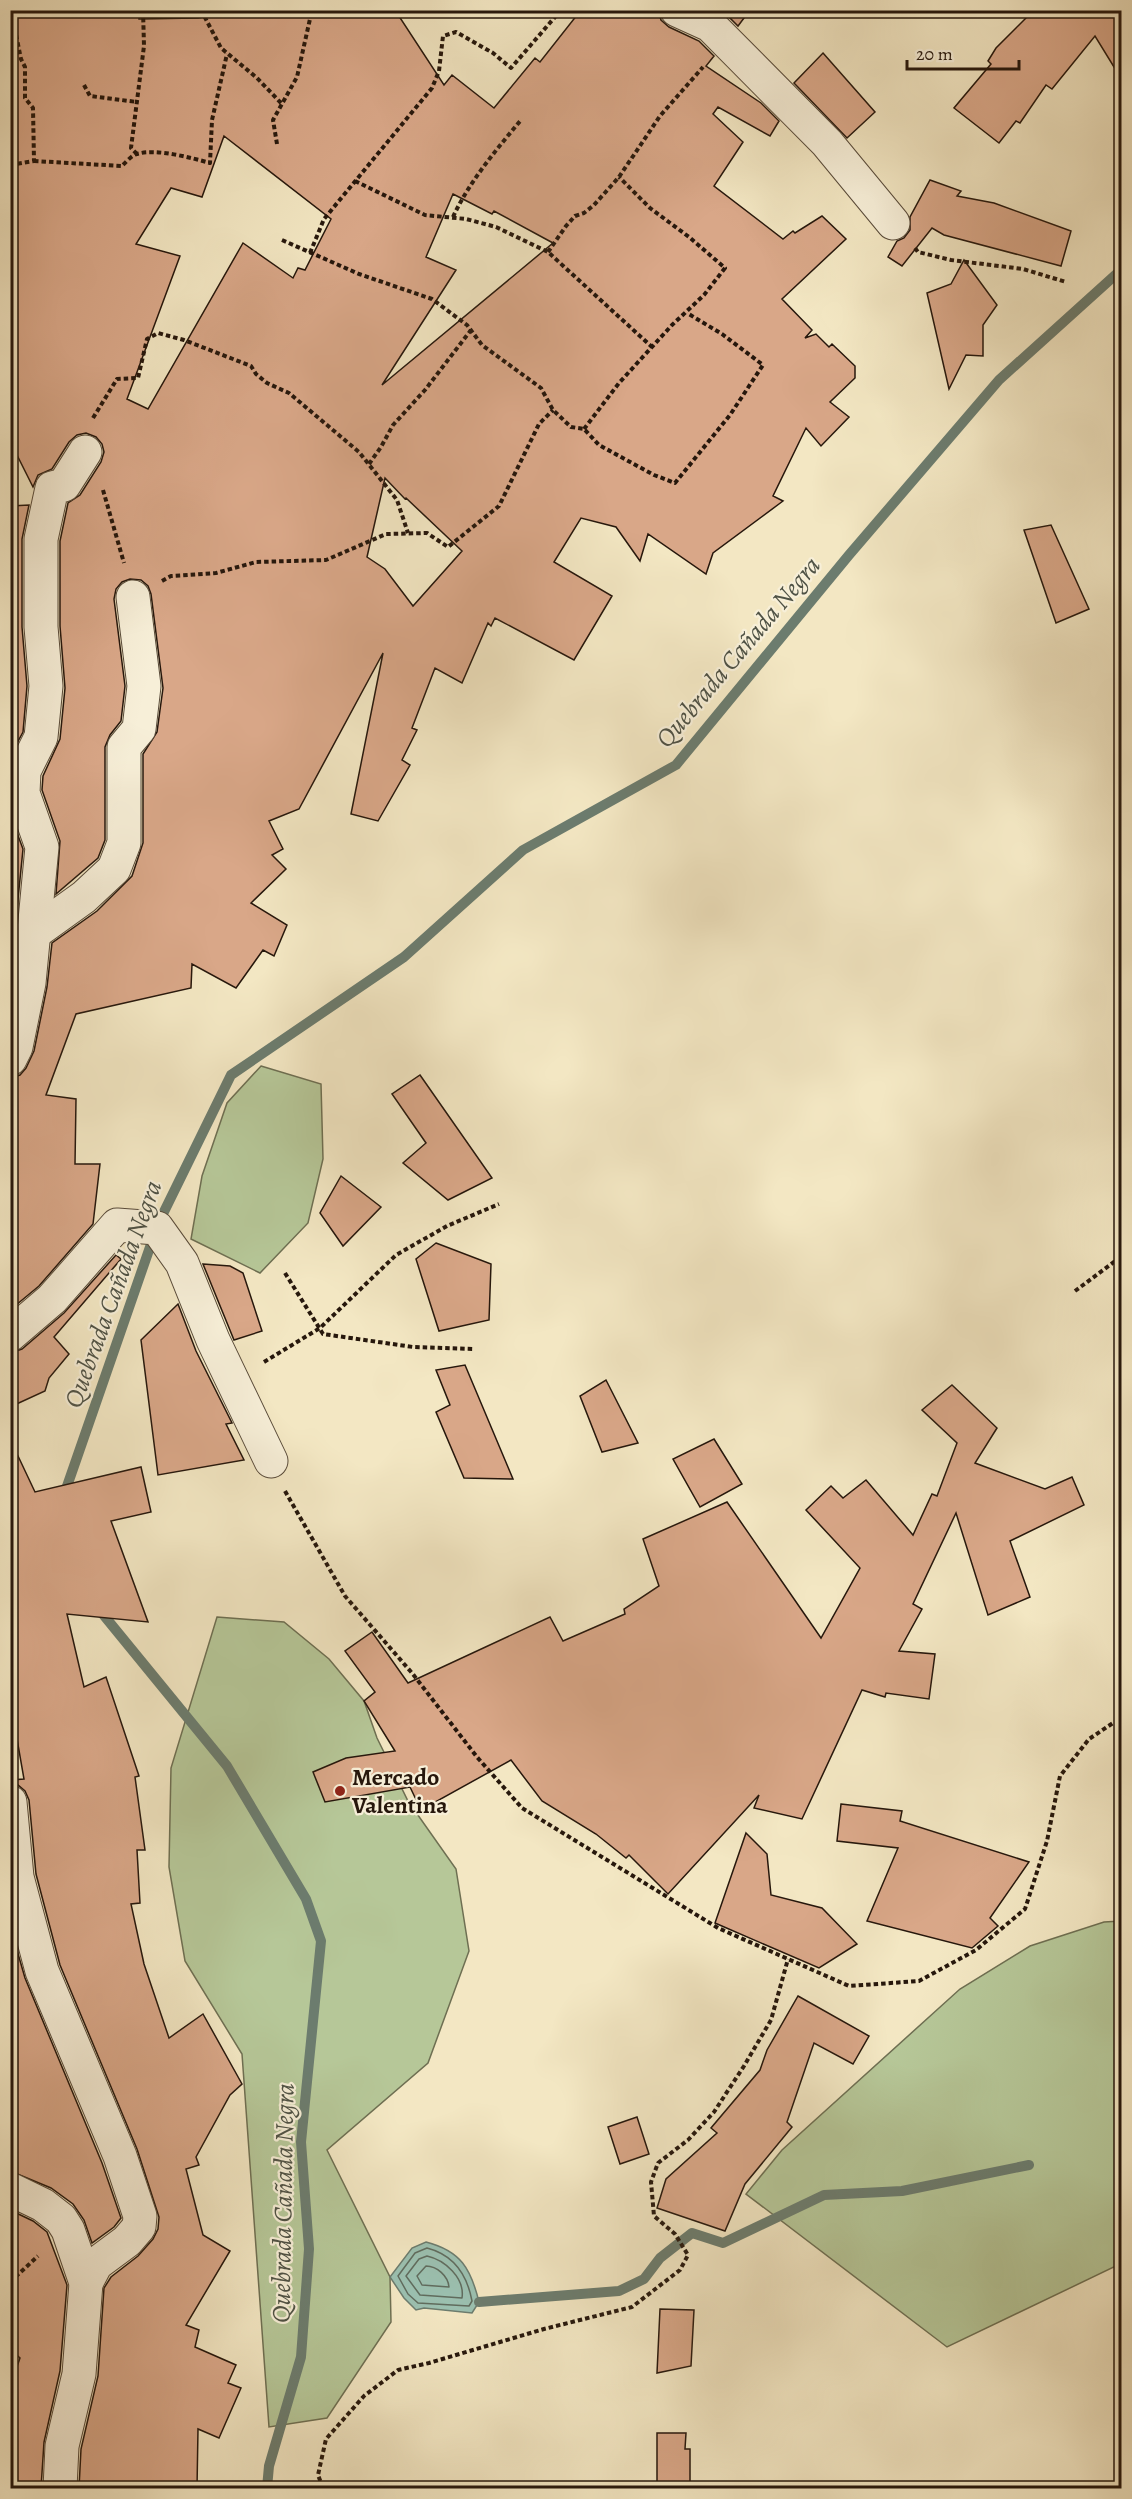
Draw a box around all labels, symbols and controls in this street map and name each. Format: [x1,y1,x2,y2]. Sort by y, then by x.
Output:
scale bar [907,33,1020,71]
text: 20 m [916,42,953,66]
water label: Quebrada Cañada Negra [648,549,828,755]
water label: Quebrada Cañada Negra [56,1175,170,1413]
place label: Mercado Valentina [351,1761,448,1821]
marker: Mercado Valentina [333,1784,347,1798]
water label: Quebrada Cañada Negra [263,2083,303,2323]

